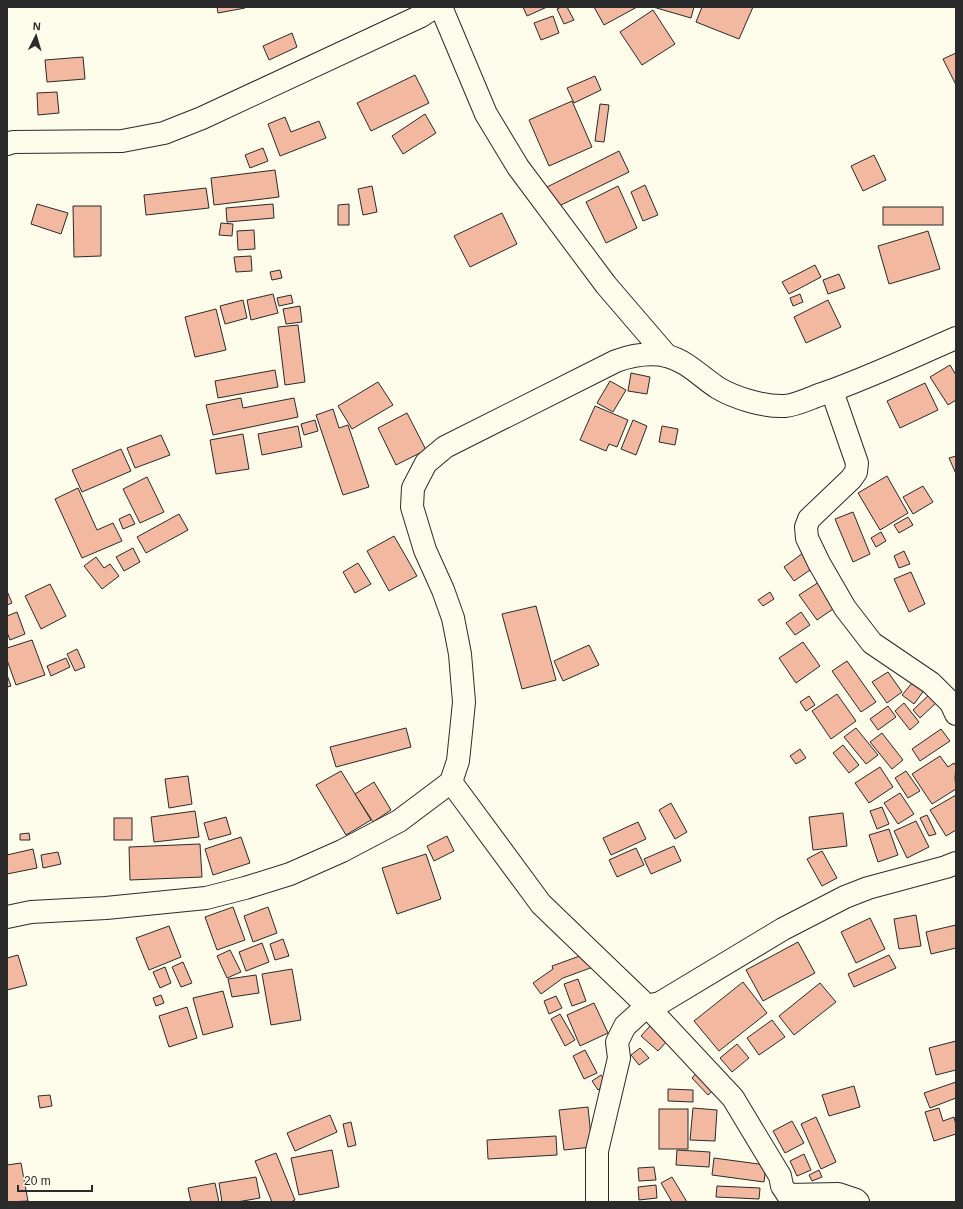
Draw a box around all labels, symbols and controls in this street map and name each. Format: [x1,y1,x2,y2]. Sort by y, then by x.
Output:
north arrow [16,16,56,56]
text: N [32,20,41,32]
scale bar [18,1167,92,1193]
text: 20 m [24,1174,51,1188]

